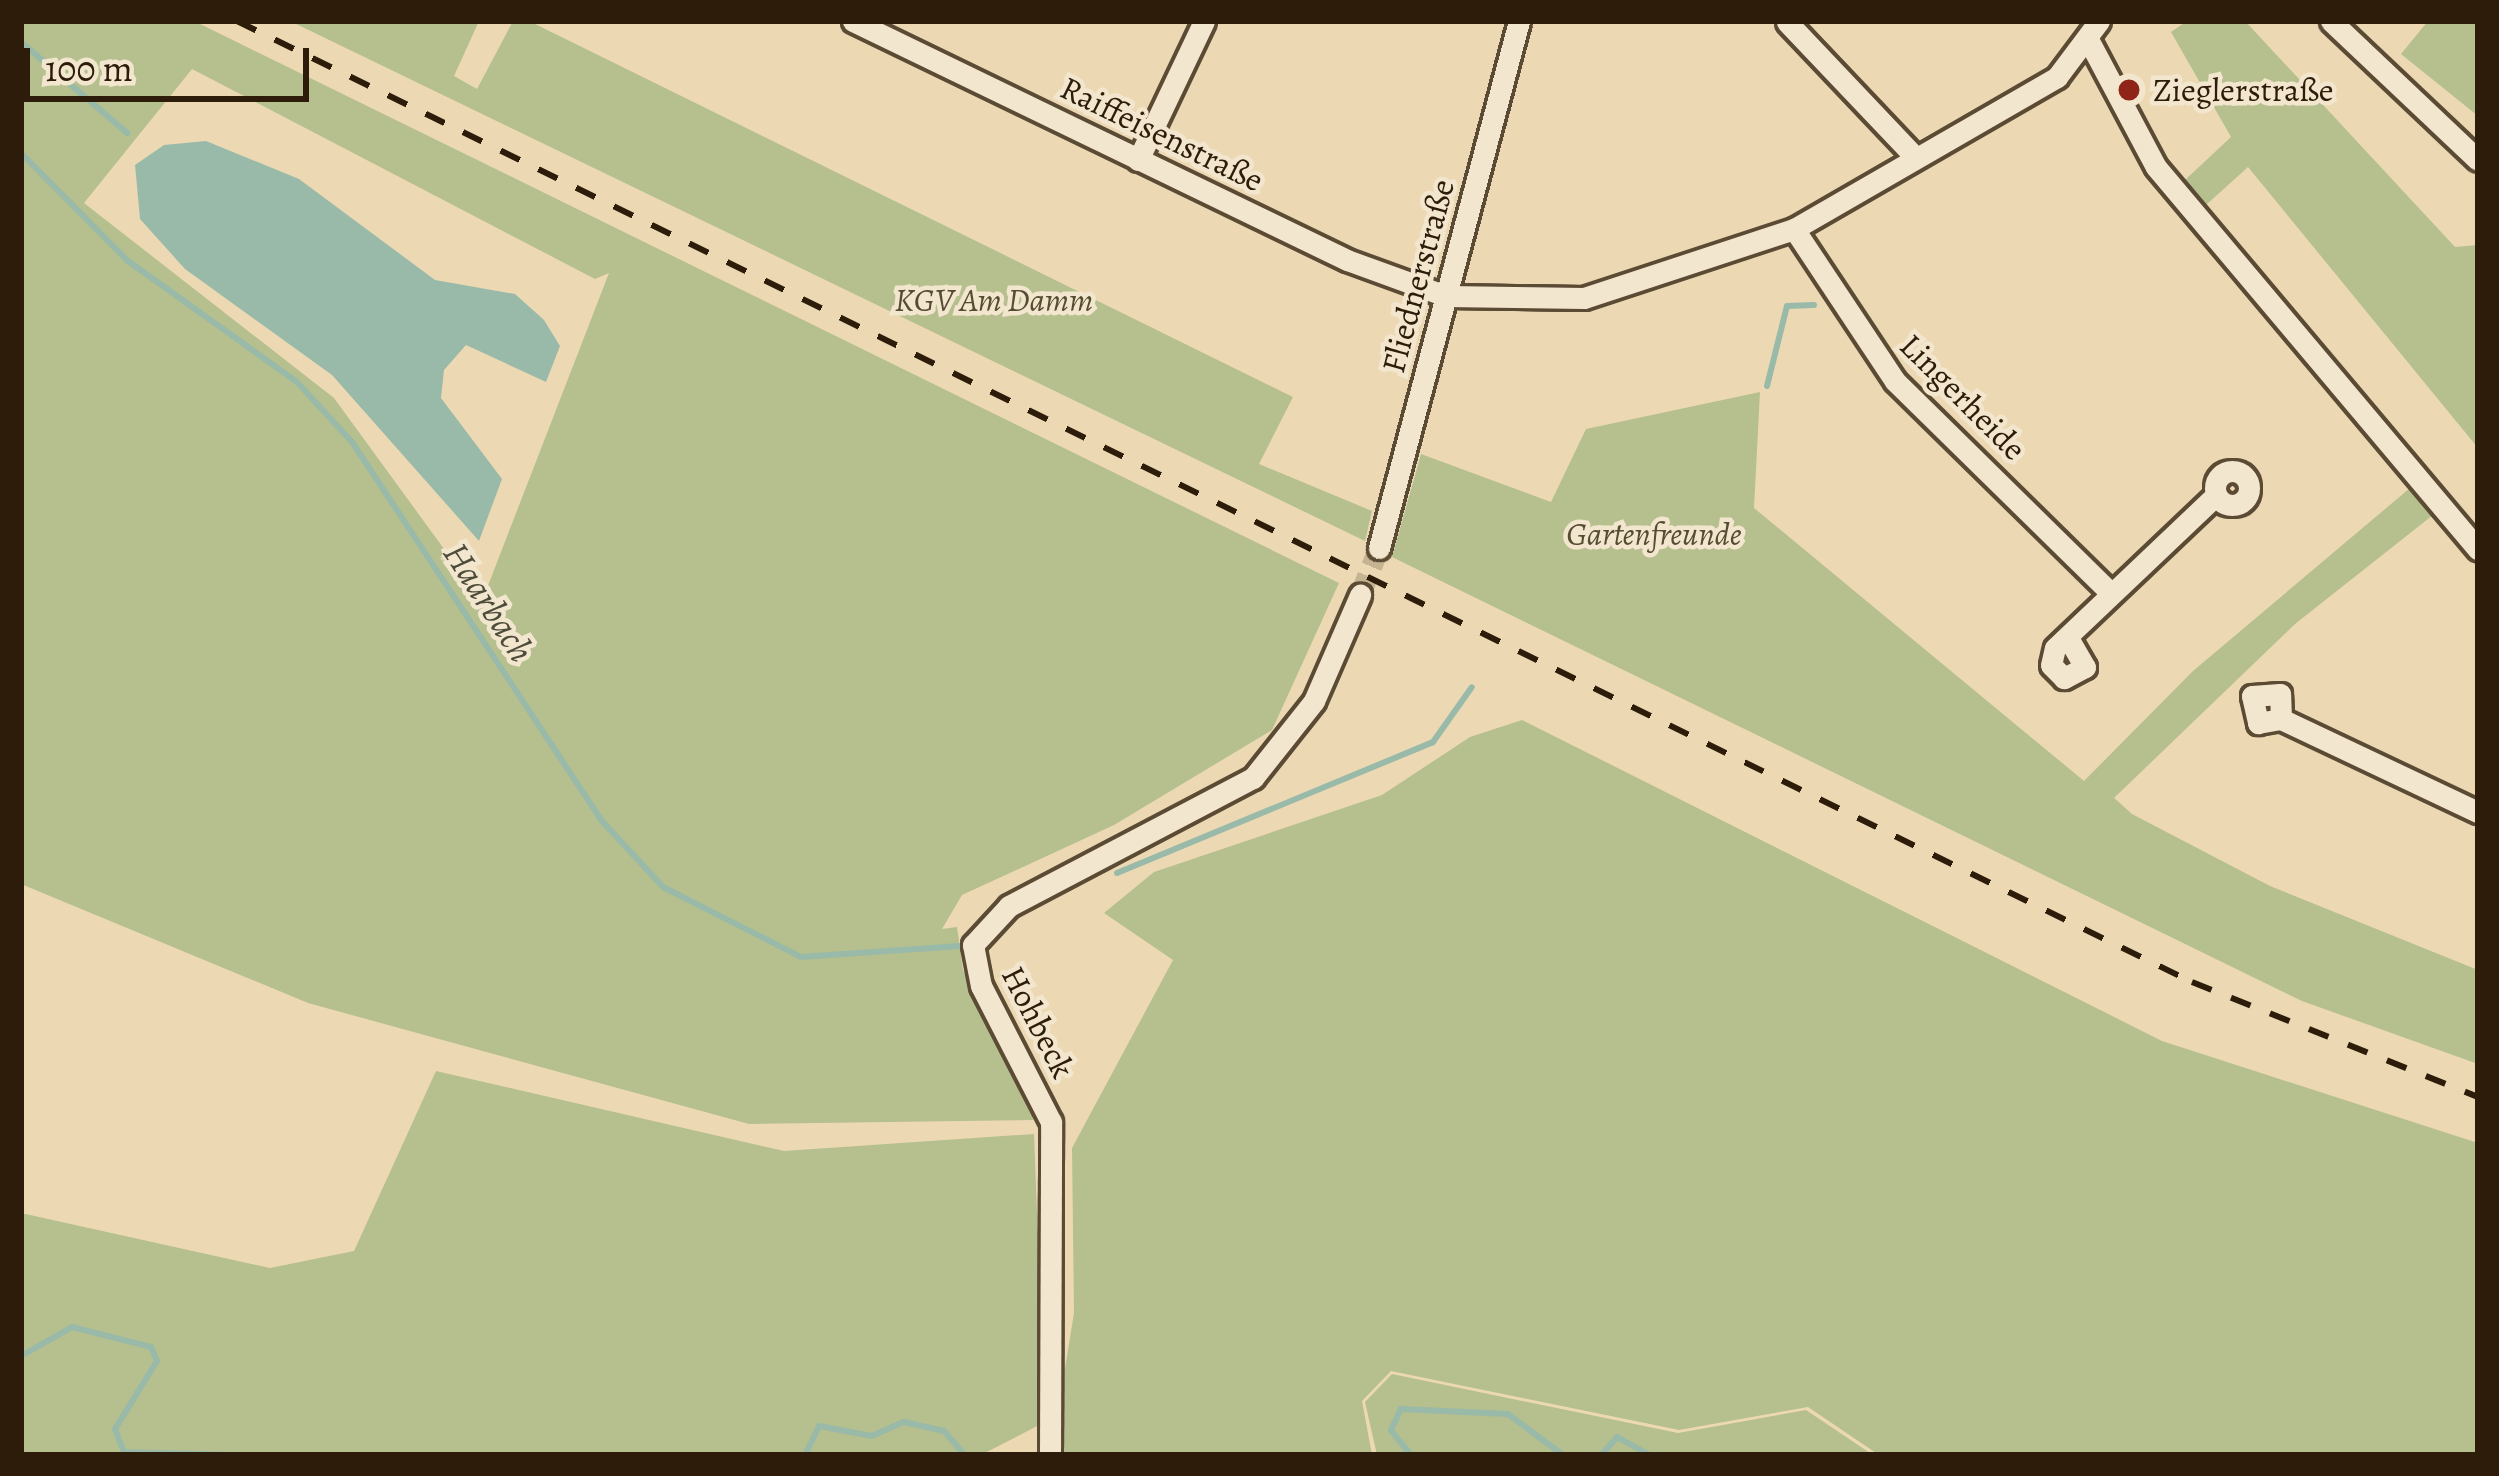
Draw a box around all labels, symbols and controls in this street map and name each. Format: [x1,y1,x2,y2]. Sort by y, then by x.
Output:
scale bar [30,24,315,98]
text: 100 m [45,44,133,93]
street label: Raiffeisenstraße [1054,68,1270,200]
place label: Zieglerstraße [2153,70,2334,110]
marker: Zieglerstraße [2116,77,2142,103]
street label: Fliednerstraße [1373,175,1463,377]
park label: KGV Am Damm [895,280,1093,320]
street label: Lingerheide [1892,326,2034,468]
park label: Gartenfreunde [1566,514,1742,554]
water label: Haarbach [434,534,544,670]
street label: Hohbeck [993,959,1083,1085]

